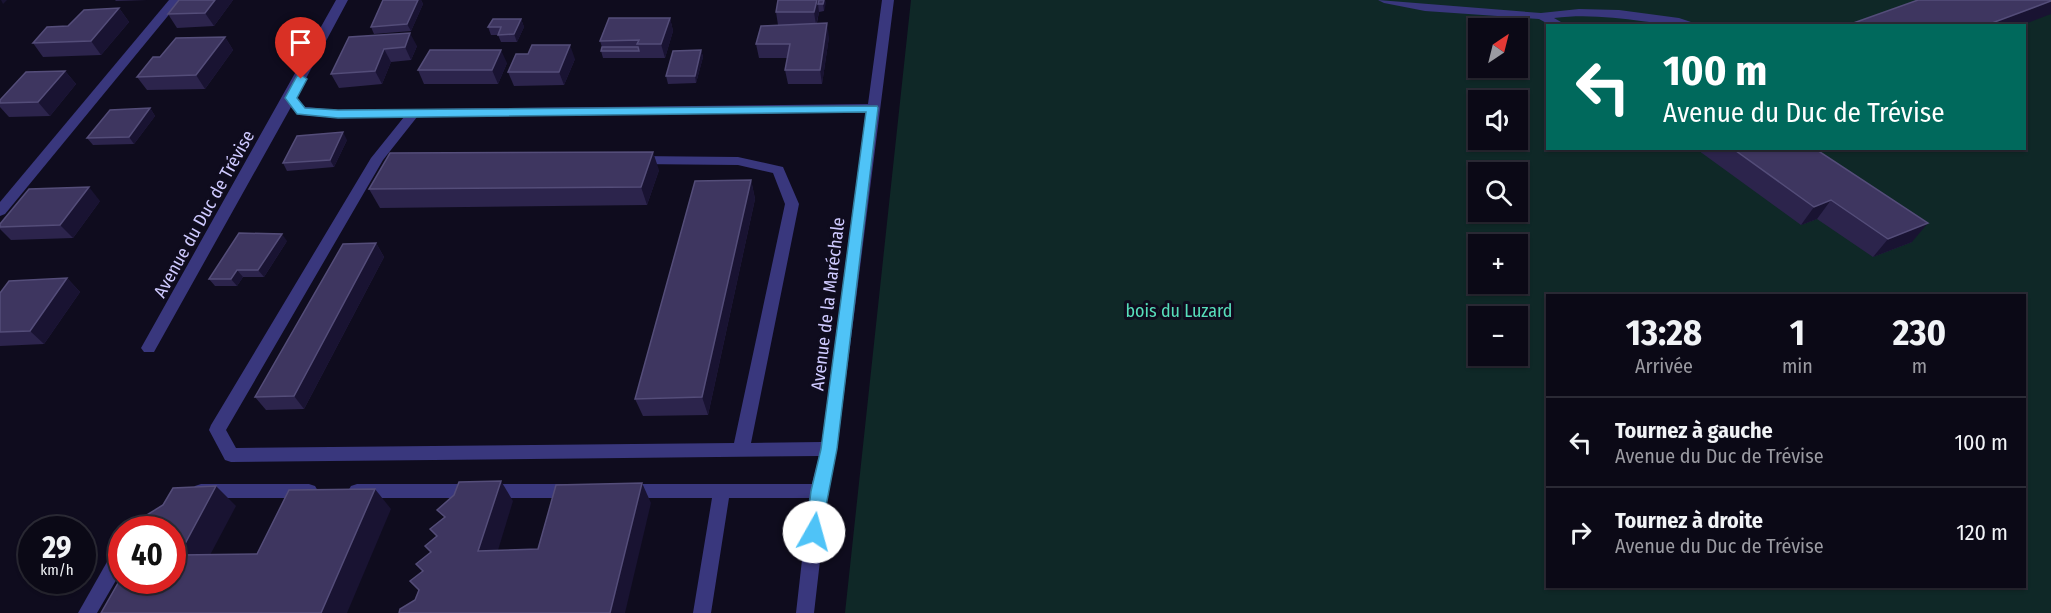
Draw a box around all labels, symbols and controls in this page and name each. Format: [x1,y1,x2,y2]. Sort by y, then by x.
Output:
pin [275,17,326,79]
north arrow [1468,18,1528,78]
map controls [1468,18,1528,366]
icon: arrive [284,26,317,59]
text: 100 m [1663,46,1767,96]
icon: left [1564,48,1642,126]
button: sound [1468,90,1528,150]
text: Avenue du Duc de Trévise [1663,97,1945,129]
street label: Avenue du Duc de Trévise [149,126,259,301]
button: search [1468,162,1528,222]
street label: Avenue de la Maréchale [806,216,850,392]
button: + [1468,234,1528,294]
park label: bois du Luzard [1125,300,1233,322]
button: − [1468,306,1528,366]
text: 13:28 [1626,311,1702,355]
text: 1 [1790,311,1805,355]
text: 230 [1893,311,1946,355]
text: Arrivée [1635,354,1693,378]
text: min [1782,354,1813,378]
text: m [1912,354,1927,378]
text: Tournez à gauche [1615,417,1773,444]
icon: left [1564,426,1597,459]
text: 100 m [1954,429,2008,456]
text: Avenue du Duc de Trévise [1615,444,1824,468]
position arrow [782,500,846,564]
text: Tournez à droite [1615,507,1763,534]
speed limit sign: 40 [108,516,186,594]
icon: right [1564,516,1597,549]
text: 120 m [1956,519,2008,546]
text: 29 [42,530,72,566]
text: Avenue du Duc de Trévise [1615,534,1824,558]
text: km/h [40,561,74,579]

